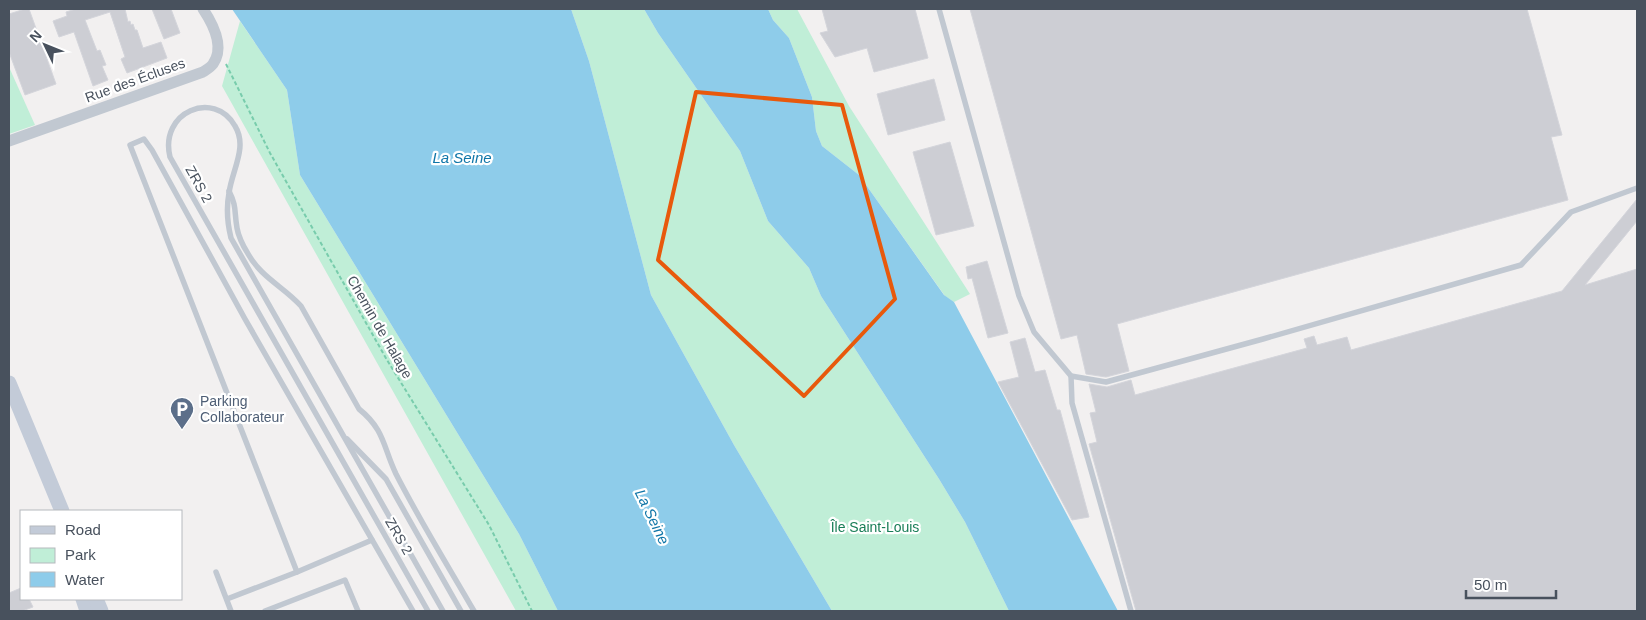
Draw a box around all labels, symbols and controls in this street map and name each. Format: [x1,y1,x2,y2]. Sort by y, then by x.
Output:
north arrow [20,20,70,70]
text: N [26,27,45,45]
street label: Rue des Écluses [83,55,187,105]
water label: La Seine [432,149,492,166]
street label: ZRS 2 [182,163,216,205]
street label: Chemin de Halage [344,273,416,381]
place label: Parking Collaborateur [200,393,284,425]
parking icon: Parking Collaborateur [169,396,195,430]
water label: La Seine [632,486,673,547]
legend [20,510,182,600]
street label: ZRS 2 [382,515,416,557]
park label: Île Saint-Louis [830,519,919,535]
text: Road [65,521,101,538]
text: Park [65,546,96,563]
scale bar [1466,568,1556,600]
text: Water [65,571,104,588]
text: 50 m [1474,576,1507,593]

